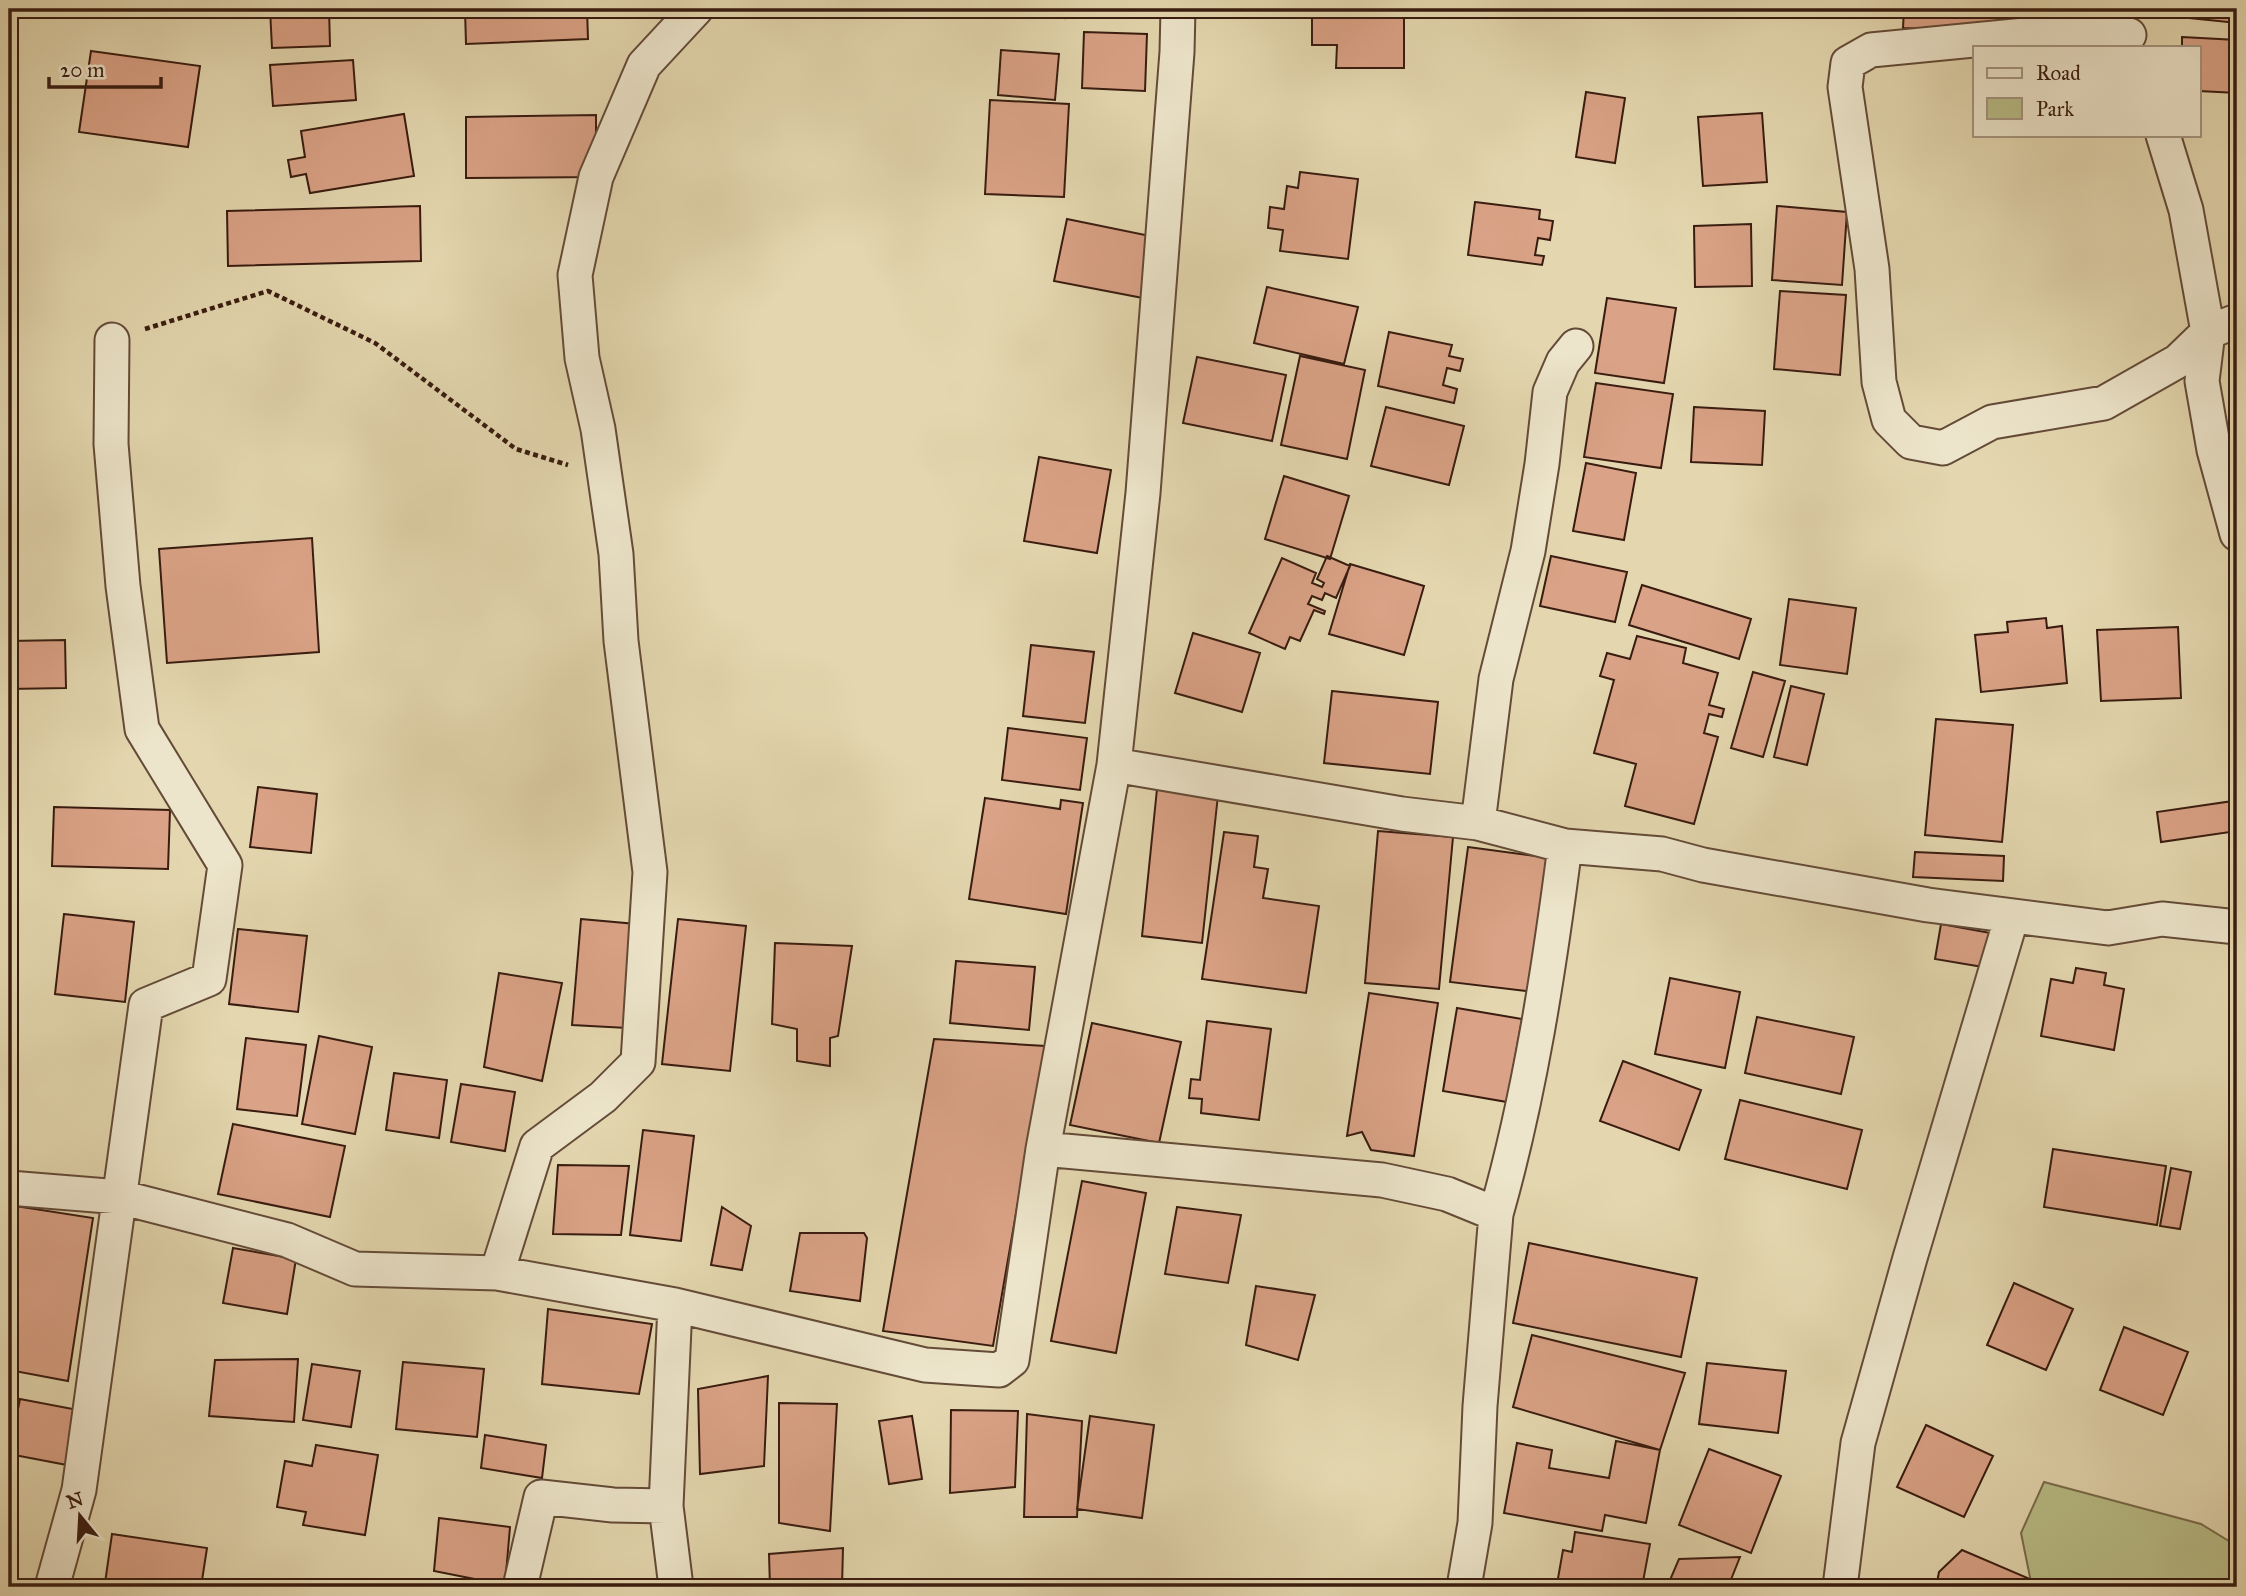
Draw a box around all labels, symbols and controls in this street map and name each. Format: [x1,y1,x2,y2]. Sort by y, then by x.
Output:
scale bar [49,46,161,90]
legend [1973,46,2200,136]
text: 20 m [60,57,105,83]
text: Road [2036,60,2081,86]
text: Park [2036,96,2074,122]
north arrow [46,1480,116,1550]
text: N [64,1487,86,1514]

